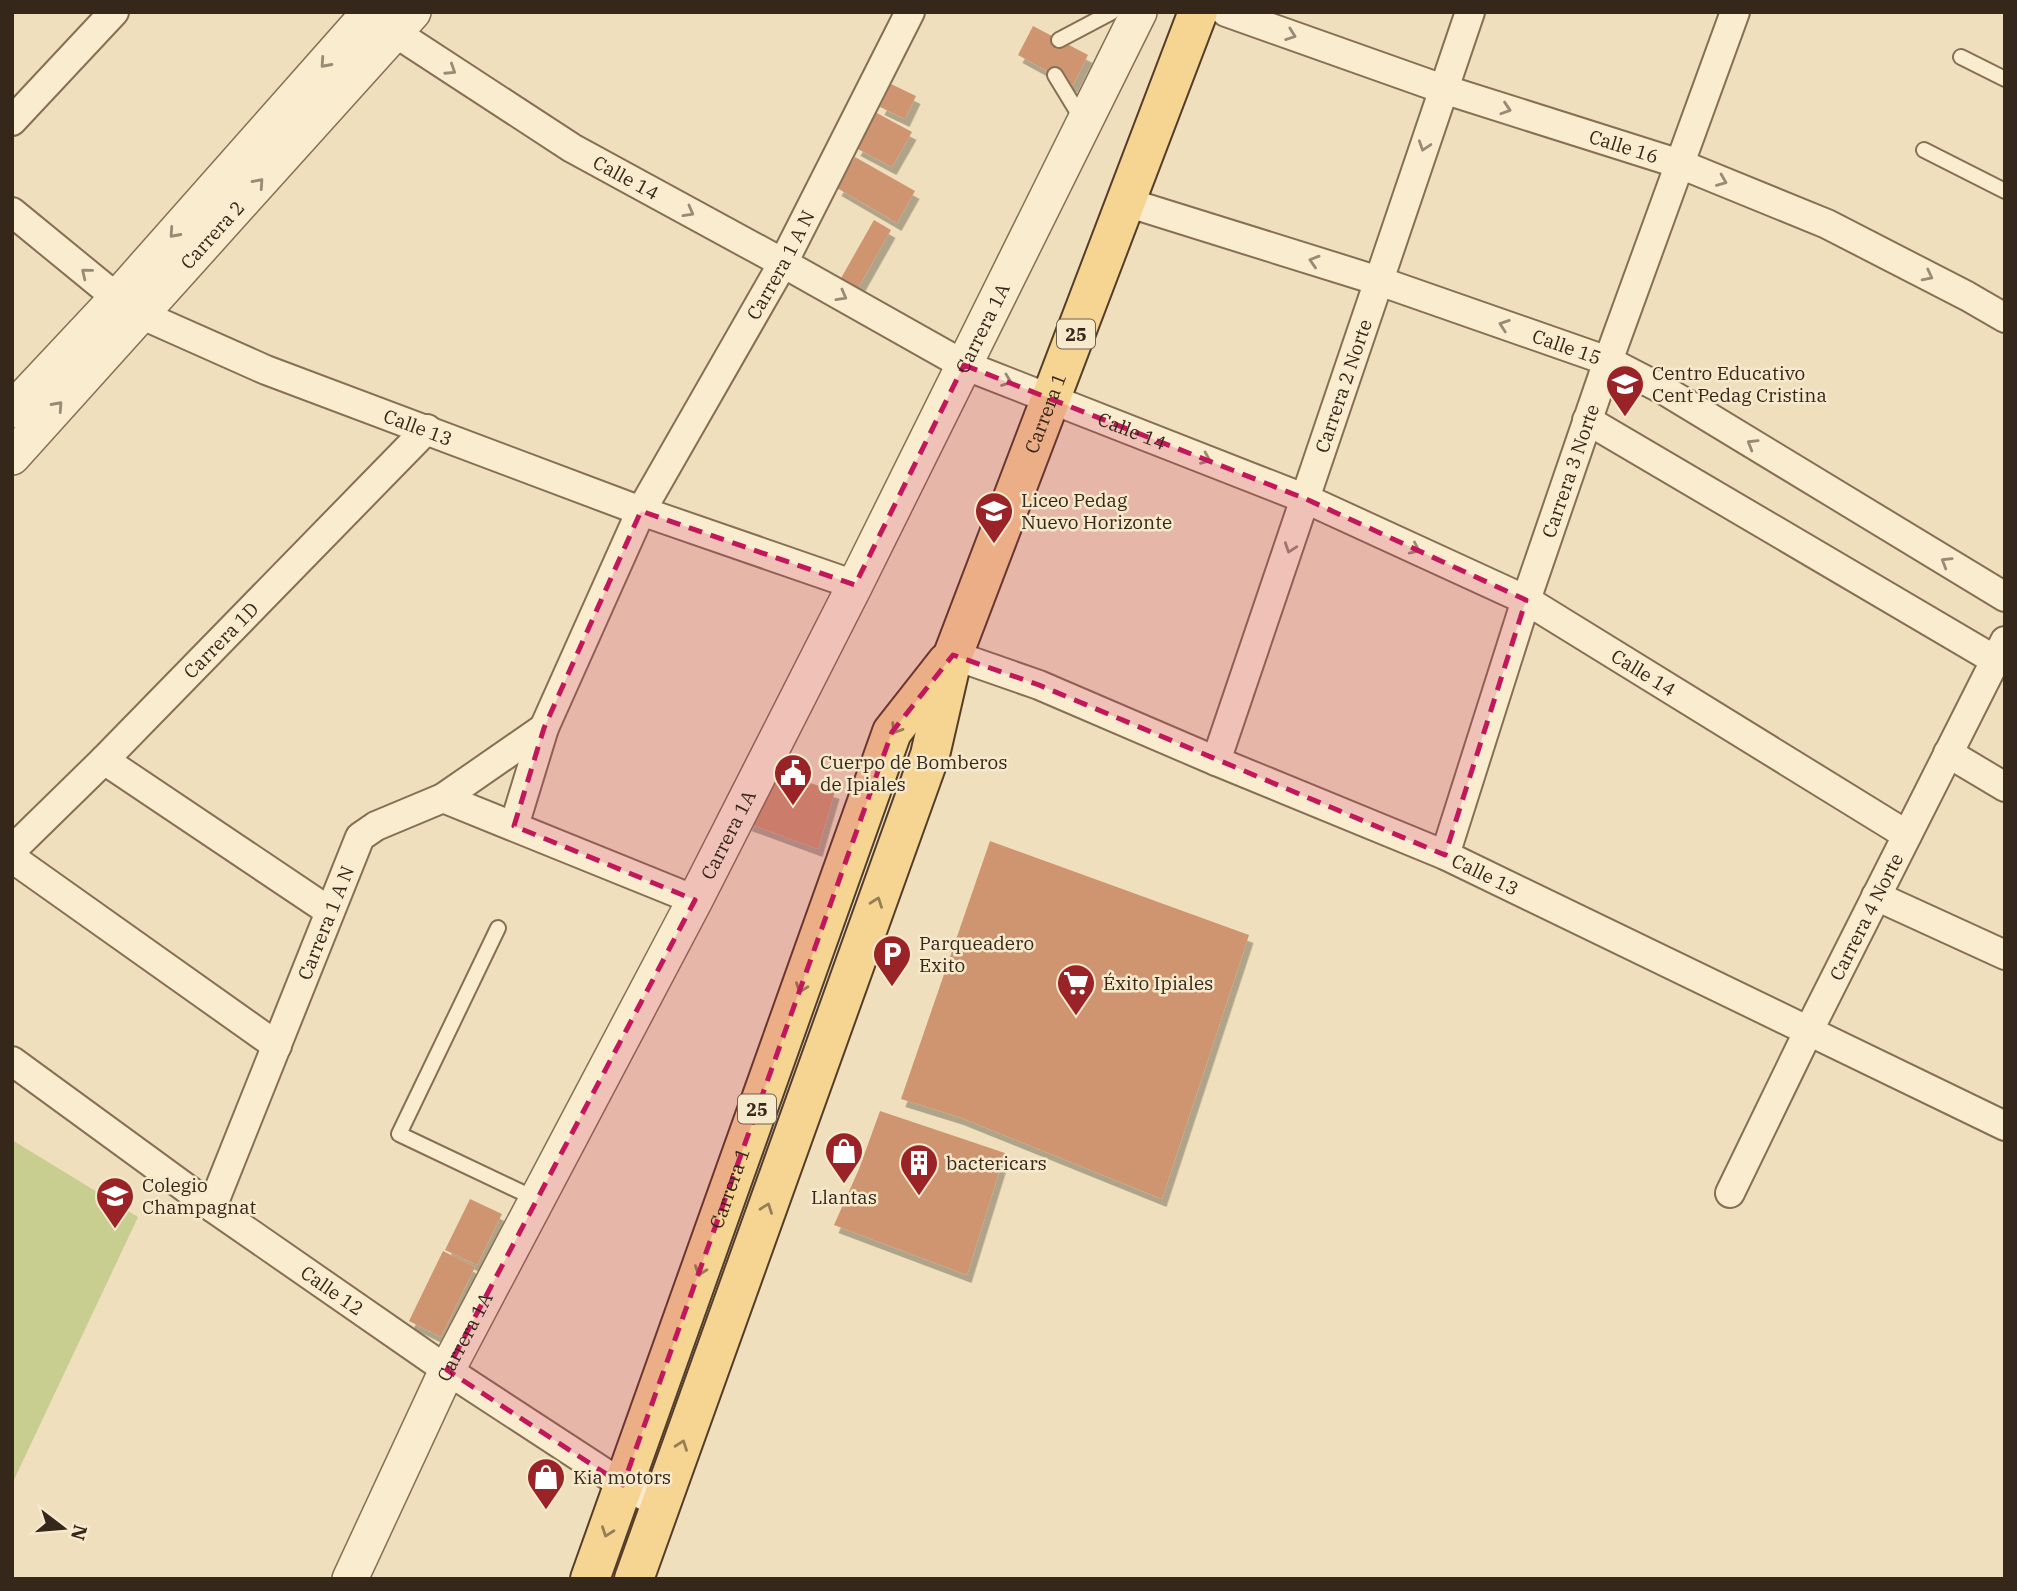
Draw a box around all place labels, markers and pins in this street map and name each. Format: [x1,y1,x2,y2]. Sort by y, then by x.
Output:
place label: Centro Educativo Cent Pedag Cristina [1652,361,1827,407]
school or university icon: Centro Educativo Cent Pedag Cristina [1604,363,1646,418]
place label: Liceo Pedag Nuevo Horizonte [1021,488,1172,534]
school or university icon: Liceo Pedag Nuevo Horizonte [973,490,1015,545]
place label: Cuerpo de Bomberos de Ipiales [820,750,1008,796]
public building icon: Cuerpo de Bomberos de Ipiales [772,752,814,807]
place label: Parqueadero Exito [919,931,1034,977]
parking icon: Parqueadero Exito [871,933,913,988]
supermarket icon: Éxito Ipiales [1055,962,1097,1017]
place label: Éxito Ipiales [1103,971,1213,995]
shop icon: Llantas [823,1130,865,1185]
building icon: bactericars [898,1142,940,1197]
place label: bactericars [946,1151,1047,1175]
place label: Colegio Champagnat [142,1173,256,1219]
school or university icon: Colegio Champagnat [94,1175,136,1230]
place label: Llantas [811,1185,877,1209]
shop icon: Kia motors [525,1456,567,1511]
place label: Kia motors [573,1465,671,1489]

